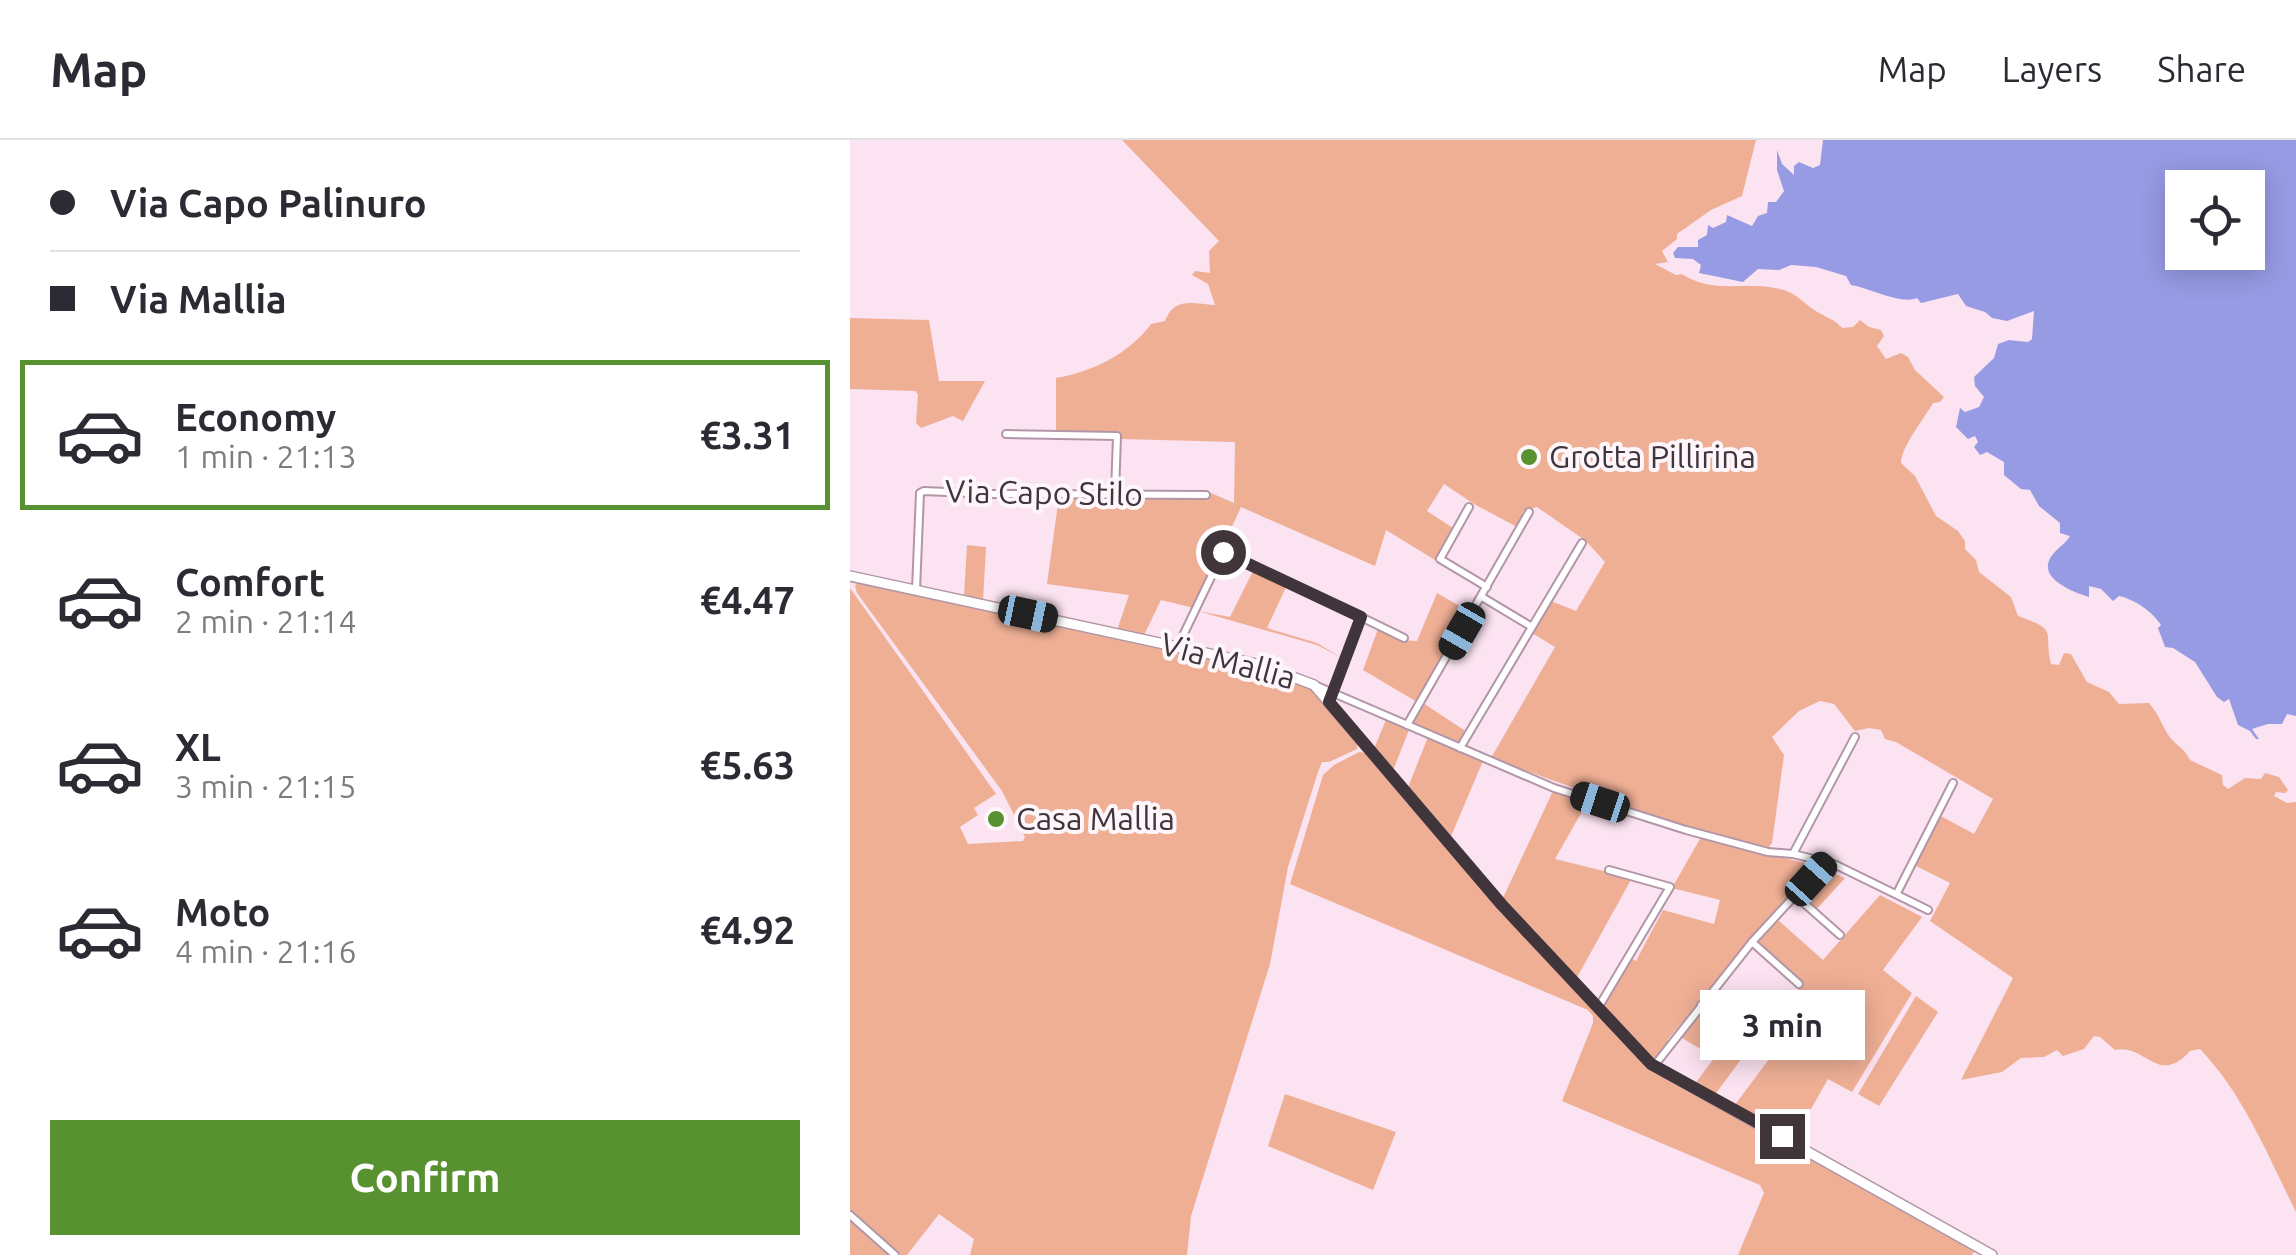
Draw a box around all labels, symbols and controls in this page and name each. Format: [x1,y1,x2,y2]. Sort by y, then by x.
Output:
text: Map [50,42,148,96]
text: Map [1878,49,1947,89]
text: Layers [2002,49,2102,89]
text: Share [2157,49,2246,89]
map controls [2165,170,2265,270]
button: locate [2165,170,2265,270]
text: Via Capo Palinuro [110,182,427,224]
text: Via Mallia [110,278,287,320]
icon: car [55,390,145,480]
text: Economy [175,396,336,438]
text: €3.31 [700,414,795,456]
text: 1 min · 21:13 [175,438,357,474]
place label: Grotta Pillirina [1549,438,1756,474]
marker: Grotta Pillirina [1518,446,1540,468]
street label: Via Capo Stilo [945,472,1143,512]
route start [1201,530,1246,575]
icon: car [55,555,145,645]
text: Comfort [175,561,325,603]
text: €4.47 [700,579,795,621]
car [996,593,1060,635]
car [1434,598,1490,664]
text: 2 min · 21:14 [175,603,357,639]
street label: Via Mallia [1157,625,1300,695]
icon: car [55,720,145,810]
text: XL [175,726,221,768]
text: €5.63 [700,744,795,786]
text: 3 min · 21:15 [175,768,357,804]
car [1567,778,1633,826]
place label: Casa Mallia [1016,800,1175,836]
marker: Casa Mallia [985,808,1007,830]
car [1780,847,1842,911]
icon: car [55,885,145,975]
text: Moto [175,891,270,933]
text: €4.92 [700,909,795,951]
text: 4 min · 21:16 [175,933,357,969]
callout: 3 min [1700,991,1864,1061]
text: 3 min [1742,1007,1823,1043]
route end [1760,1114,1805,1159]
button: Confirm [50,1120,800,1235]

